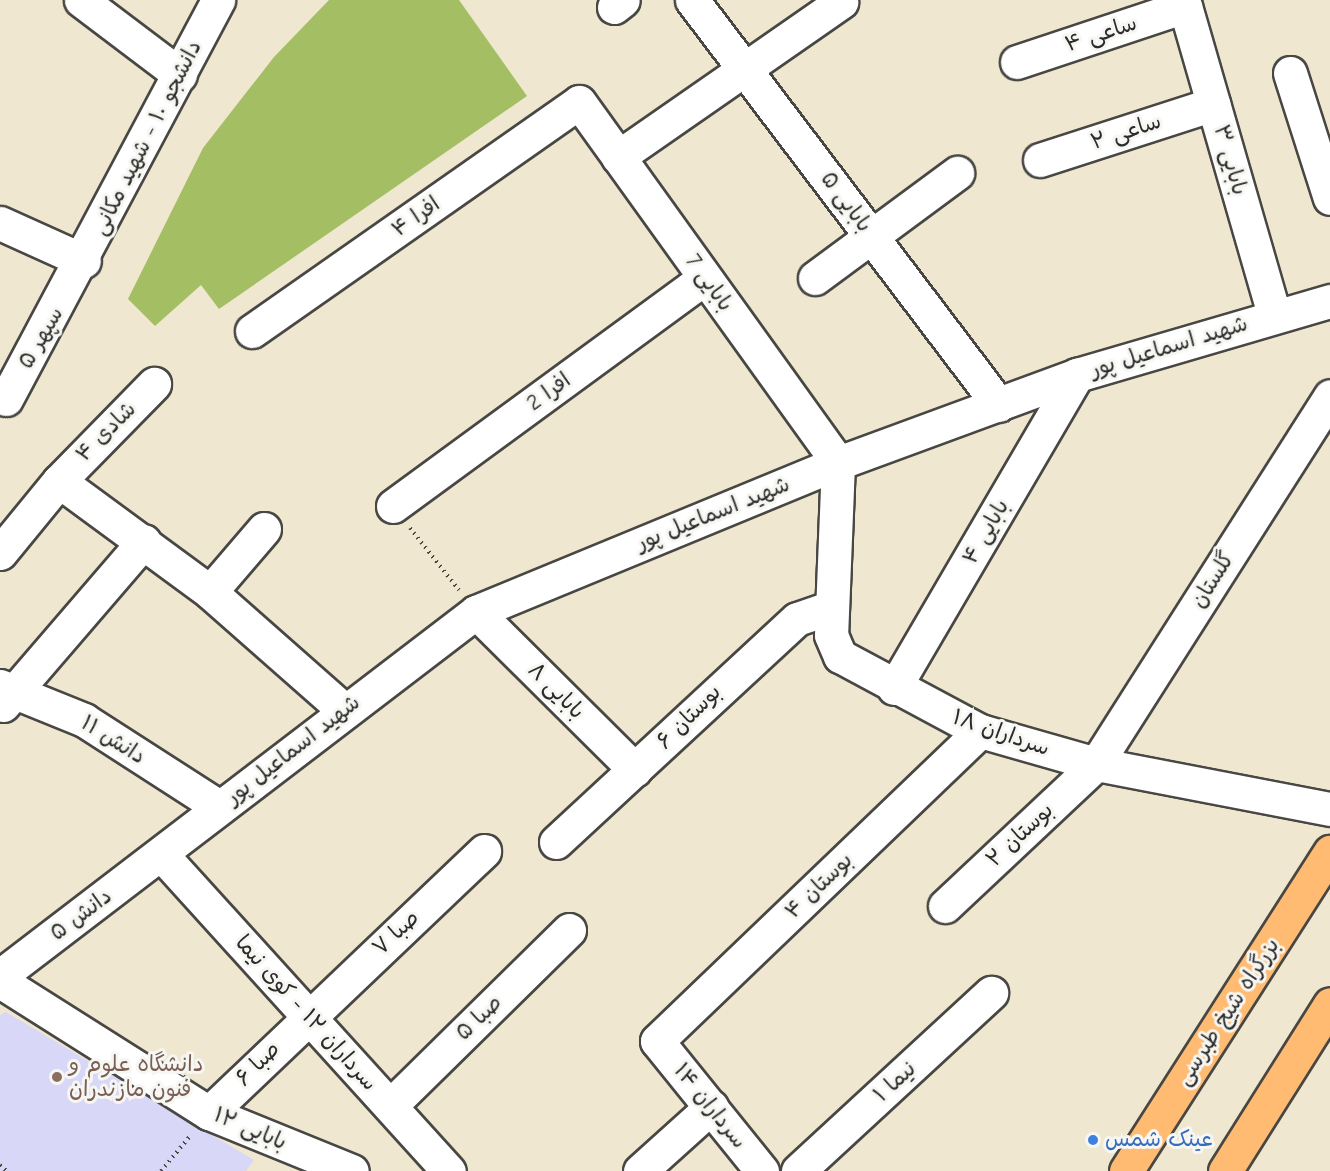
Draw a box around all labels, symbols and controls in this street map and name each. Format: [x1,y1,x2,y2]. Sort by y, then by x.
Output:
street label: ساعی ۴ [1062,10,1140,58]
street label: دانشجو ۱۰ - شهید مکانی [86,36,208,240]
street label: ساعی ۲ [1088,108,1164,156]
street label: بابایی ۳ [1207,122,1253,198]
street label: بابایی ۵ [815,166,877,238]
street label: افرا ۴ [387,191,445,243]
street label: بابایی 7 [679,249,739,317]
street label: سپهر ۵ [13,302,69,374]
street label: شهید اسماعیل پور [1087,311,1251,383]
street label: افرا 2 [522,367,576,417]
street label: شادی ۴ [70,396,142,468]
street label: شهید اسماعیل پور [633,471,793,557]
street label: بابایی ۴ [957,495,1015,569]
street label: گلستان [1186,547,1240,613]
street label: بابایی ۸ [522,657,590,725]
street label: بوستان ۶ [651,679,727,755]
street label: شهید اسماعیل پور [221,689,365,811]
street label: سرداران ۱۸ [949,704,1053,762]
street label: دانش ۱۱ [76,710,150,770]
street label: بوستان ۲ [981,797,1059,873]
street label: بوستان ۴ [780,847,858,925]
street label: دانش ۵ [45,883,117,947]
street label: صبا ۷ [367,905,425,961]
street label: سرداران ۱۲ - کوی نیما [229,930,383,1096]
street label: بزرگراه شیخ طبرسی [1171,933,1285,1091]
street label: صبا ۵ [450,990,508,1046]
street label: صبا ۶ [230,1036,286,1092]
place label: دانشگاه علوم و فنون مازندران [69,1051,203,1102]
street label: نیما ۱ [868,1056,922,1108]
street label: سرداران ۱۴ [668,1058,752,1154]
marker: دانشگاه علوم و فنون مازندران [50,1070,64,1084]
street label: بابایی ۱۲ [210,1102,290,1156]
place label: عینک شمس [1105,1127,1213,1153]
marker: عینک شمس [1086,1133,1100,1147]

